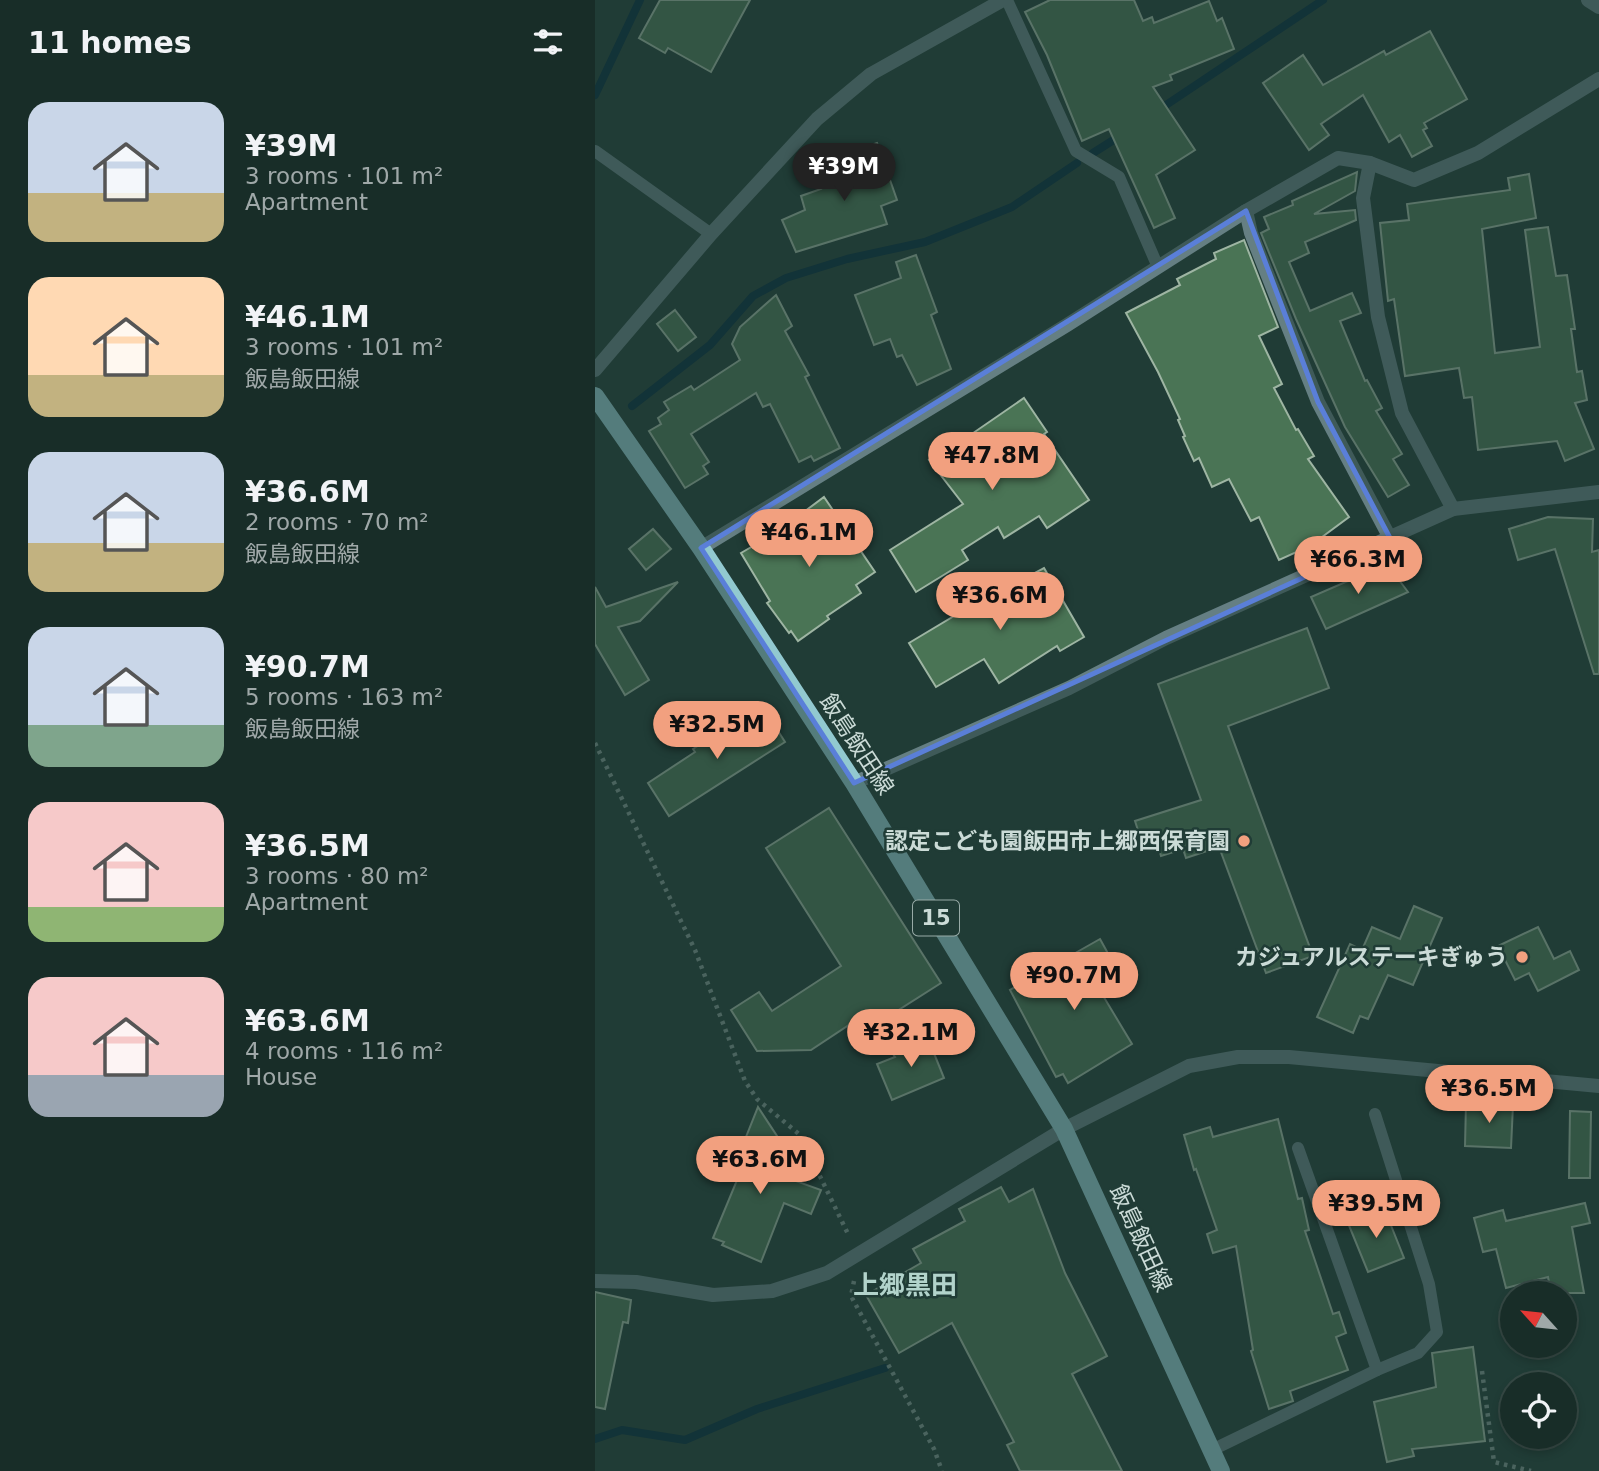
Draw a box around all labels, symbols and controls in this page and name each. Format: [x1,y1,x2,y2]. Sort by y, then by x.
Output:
icon: filters [529,23,567,61]
text: 11 homes [28,25,192,60]
text: ¥39M [245,128,337,163]
icon: home [84,130,168,214]
pin: ¥39M [803,144,885,203]
text: ¥39M [809,153,879,179]
text: 3 rooms · 101 m² [245,163,443,189]
text: Apartment [245,189,368,215]
text: ¥46.1M [245,299,370,334]
icon: home [84,305,168,389]
text: 3 rooms · 101 m² [245,334,443,360]
text: 飯島飯田線 [245,366,360,392]
pin: ¥47.8M [935,433,1049,492]
text: ¥47.8M [944,442,1040,468]
text: ¥36.6M [245,474,370,509]
icon: home [84,480,168,564]
text: 2 rooms · 70 m² [245,509,429,535]
pin: ¥46.1M [752,510,866,569]
text: ¥46.1M [761,519,857,545]
pin: ¥66.3M [1301,536,1415,596]
text: 飯島飯田線 [245,541,360,567]
text: ¥66.3M [1310,546,1406,572]
pin: ¥36.6M [943,572,1057,632]
text: ¥36.6M [952,582,1048,608]
text: ¥90.7M [245,649,370,684]
icon: home [84,655,168,739]
text: 5 rooms · 163 m² [245,684,443,710]
street label: 飯島飯田線 [815,689,899,799]
pin: ¥32.5M [660,702,774,761]
text: ¥32.5M [669,711,765,737]
text: 飯島飯田線 [245,716,360,742]
text: ¥36.5M [245,828,370,863]
place label: 認定こども園飯田市上郷西保育園 [885,828,1230,854]
icon: home [84,830,168,914]
marker: 認定こども園飯田市上郷西保育園 [1236,833,1252,849]
text: 3 rooms · 80 m² [245,863,429,889]
text: Apartment [245,889,368,915]
road number: 15 [913,900,959,936]
place label: カジュアルステーキぎゅう [1235,944,1508,970]
marker: カジュアルステーキぎゅう [1514,949,1530,965]
pin: ¥90.7M [1017,953,1131,1012]
text: ¥90.7M [1026,962,1122,988]
text: ¥63.6M [245,1003,370,1038]
icon: home [84,1005,168,1089]
pin: ¥32.1M [854,1010,968,1069]
text: ¥32.1M [863,1019,959,1045]
text: 4 rooms · 116 m² [245,1038,443,1064]
text: House [245,1064,317,1090]
pin: ¥36.5M [1432,1066,1546,1125]
text: ¥36.5M [1441,1075,1537,1101]
pin: ¥63.6M [703,1136,817,1196]
text: ¥63.6M [712,1146,808,1172]
street label: 飯島飯田線 [1105,1180,1177,1296]
pin: ¥39.5M [1319,1180,1433,1240]
text: ¥39.5M [1328,1190,1424,1216]
district label: 上郷黒田 [853,1270,957,1300]
north arrow [1500,1281,1577,1358]
map controls [1500,1281,1577,1449]
button: locate [1500,1372,1577,1449]

